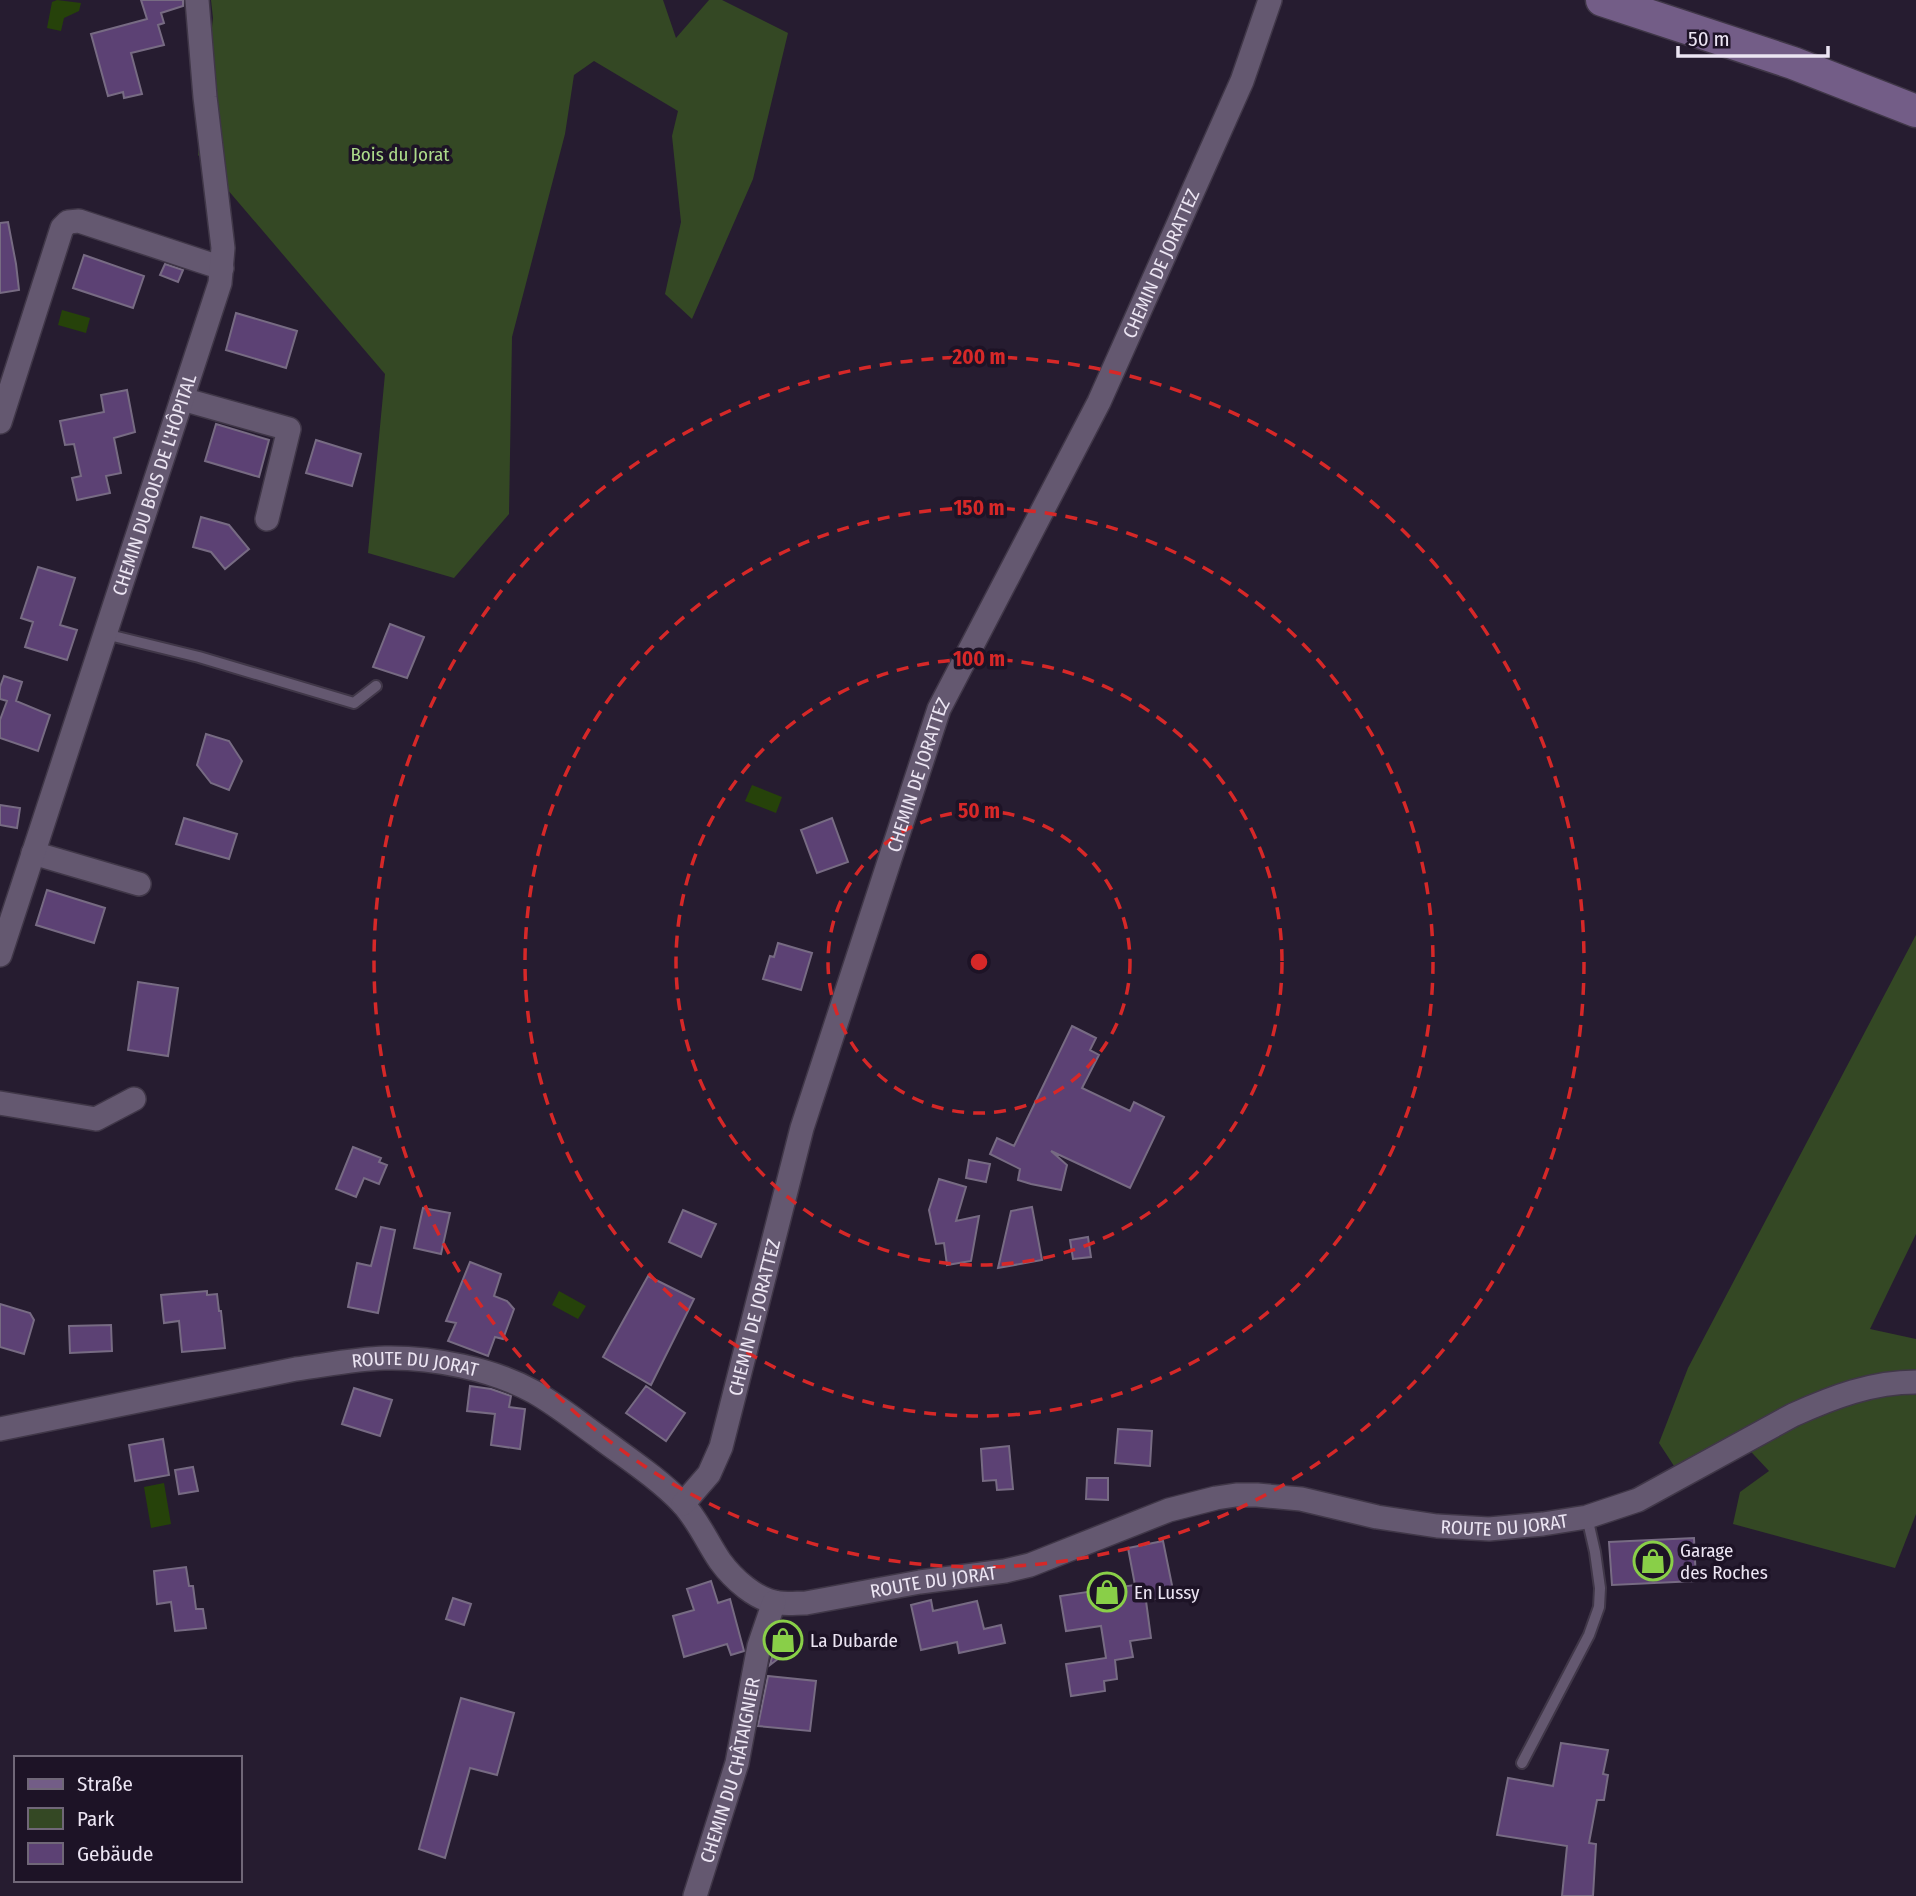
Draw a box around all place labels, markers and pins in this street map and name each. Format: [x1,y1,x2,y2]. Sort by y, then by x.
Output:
centre of rings [967,950,991,974]
place label: Garage des Roches [1680,1539,1768,1584]
shop icon: Garage des Roches [1632,1540,1674,1582]
shop icon: En Lussy [1086,1571,1128,1613]
place label: En Lussy [1134,1581,1200,1604]
shop icon: La Dubarde [762,1619,804,1661]
place label: La Dubarde [810,1629,898,1652]

